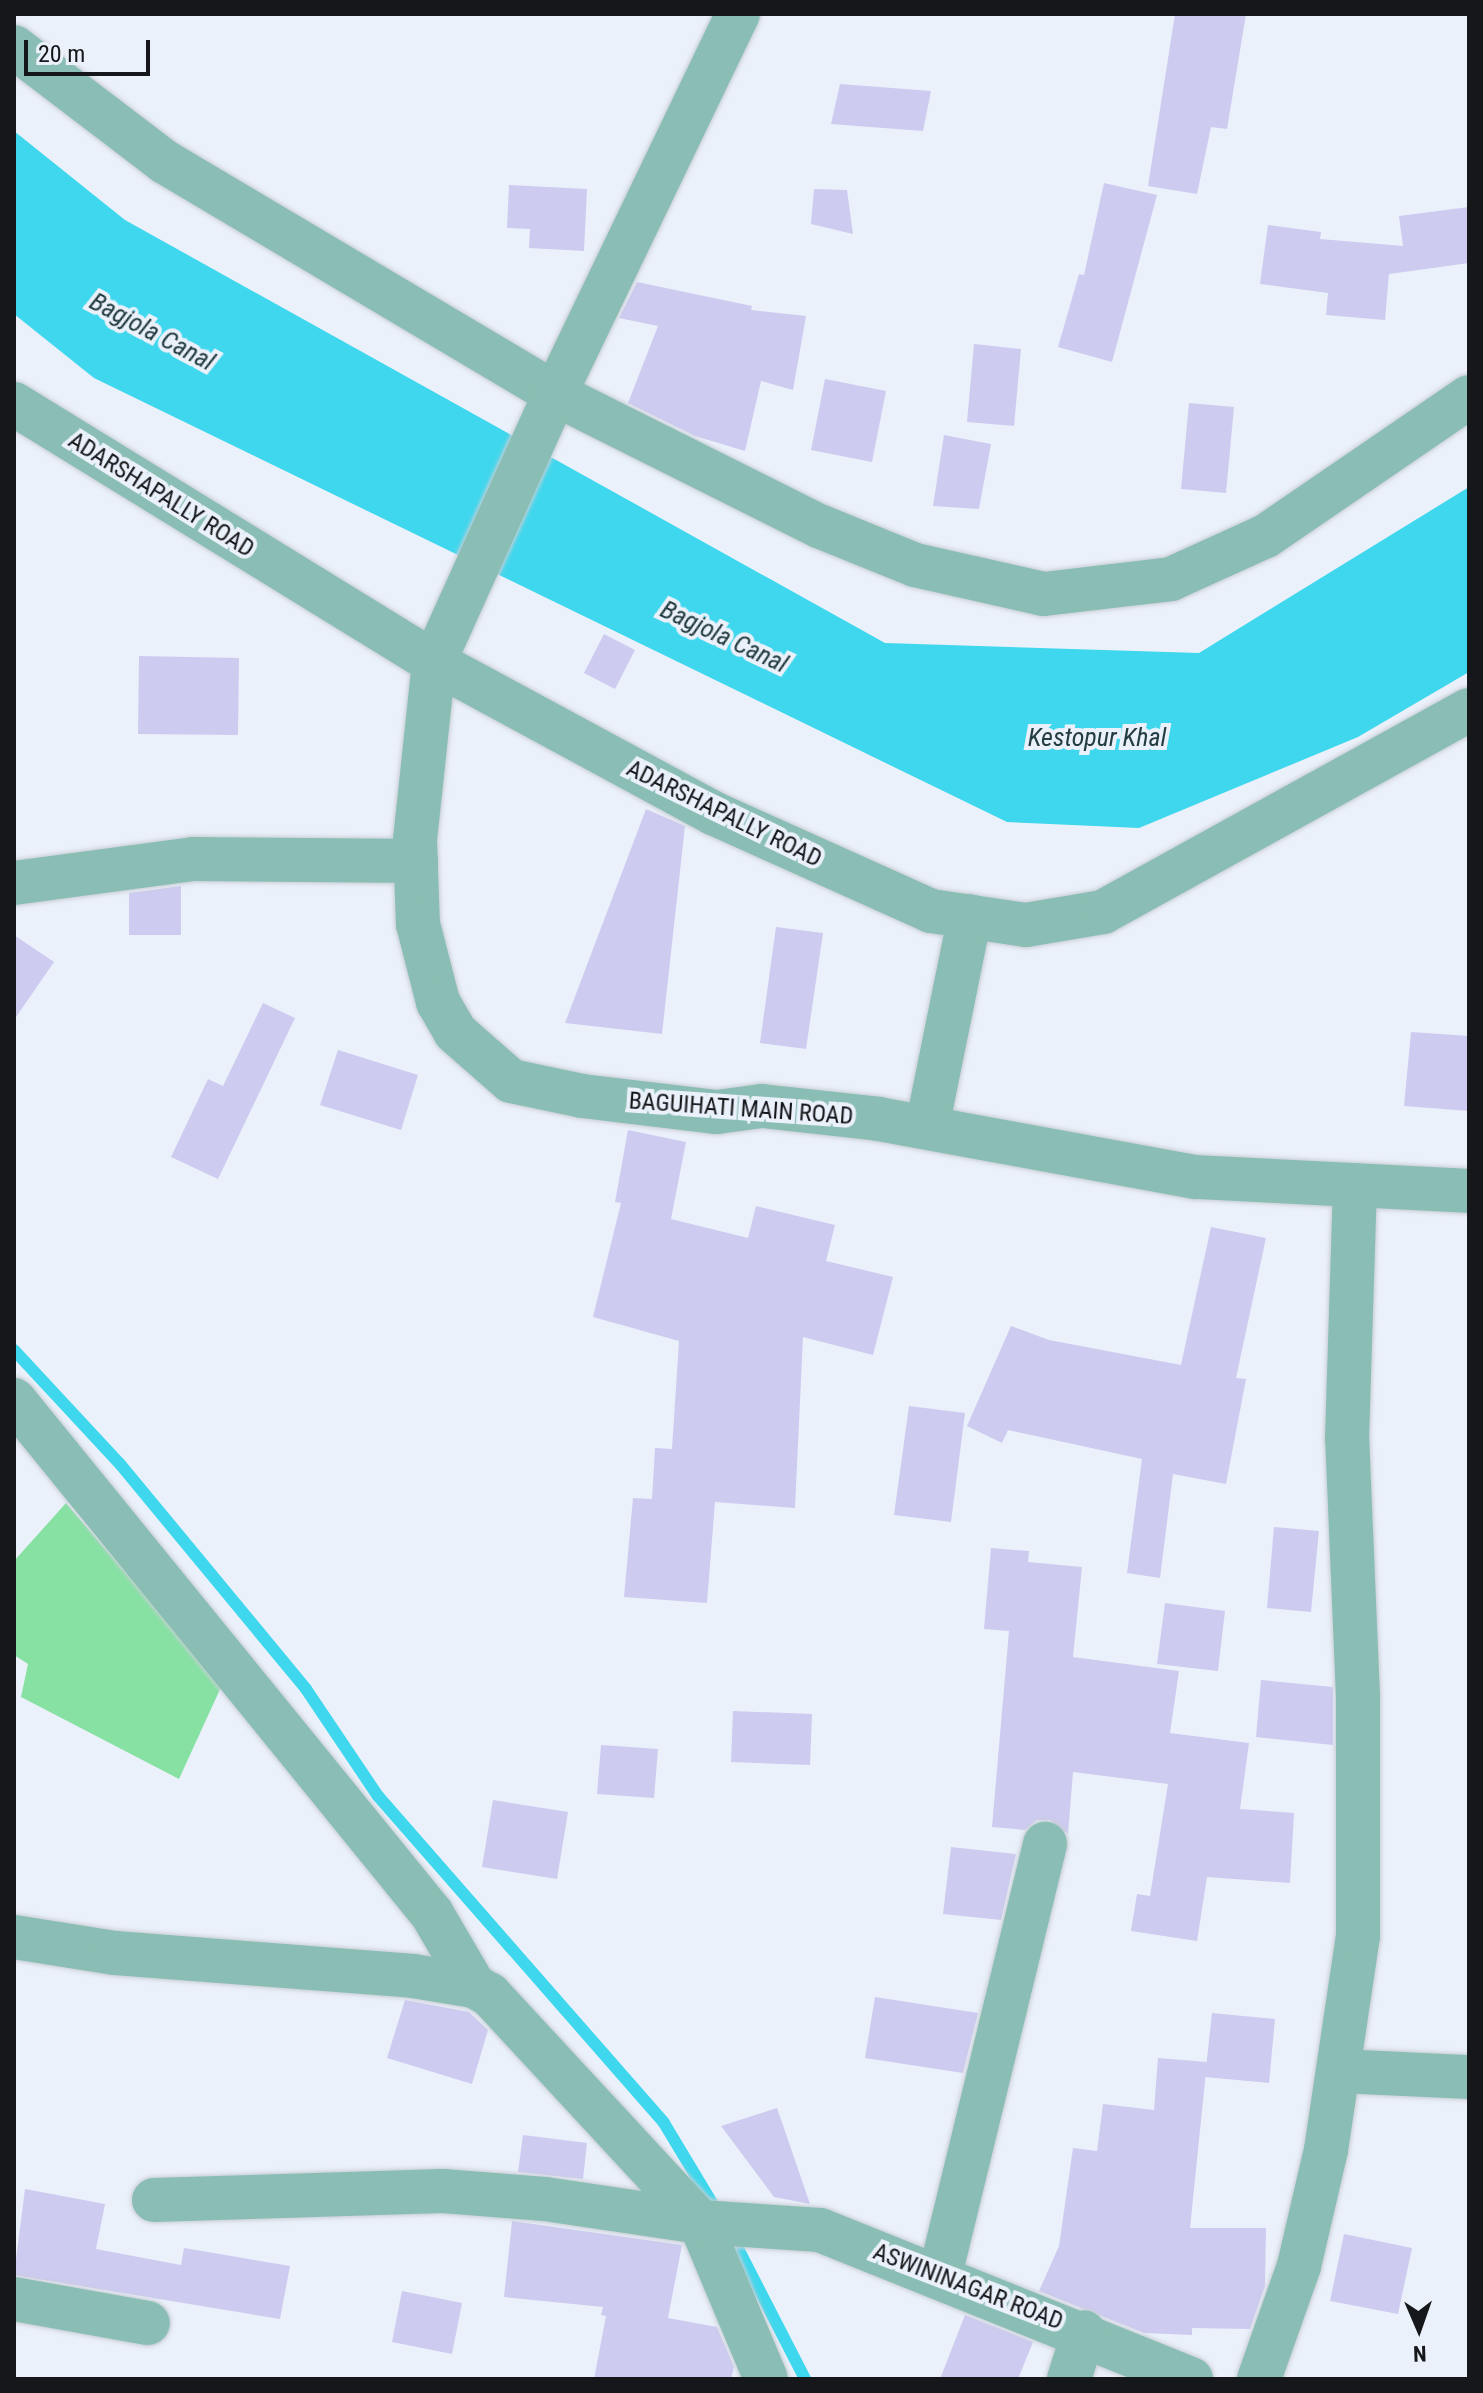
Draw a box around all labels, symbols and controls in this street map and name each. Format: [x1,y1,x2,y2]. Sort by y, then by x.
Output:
scale bar [28,24,154,74]
text: 20 m [38,40,85,68]
water label: Bagjola Canal [84,286,220,378]
street label: ADARSHAPALLY ROAD [63,426,259,564]
water label: Bagjola Canal [655,594,793,680]
water label: Kestopur Khal [1028,722,1166,754]
street label: ADARSHAPALLY ROAD [622,754,826,874]
street label: BAGUIHATI MAIN ROAD [628,1087,854,1131]
street label: ASWININAGAR ROAD [869,2238,1067,2336]
north arrow [1379,2289,1459,2369]
text: N [1413,2341,1427,2366]

